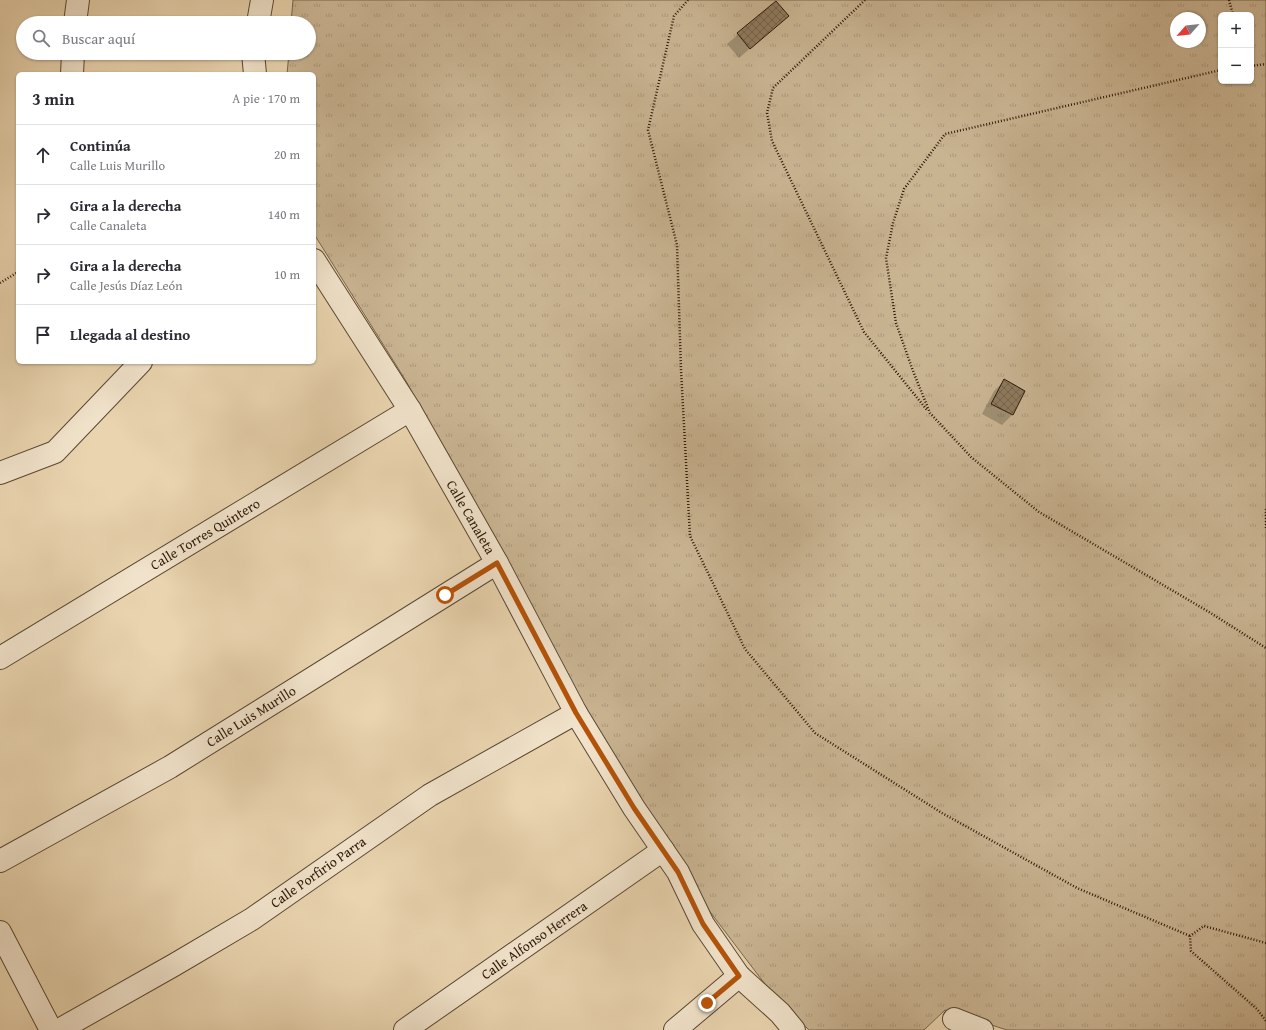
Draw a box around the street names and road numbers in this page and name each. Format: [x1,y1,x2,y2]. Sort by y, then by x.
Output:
street label: Calle Canaleta [442,476,500,558]
street label: Calle Torres Quintero [146,493,264,575]
street label: Calle Luis Murillo [202,680,300,752]
street label: Calle Porfirio Parra [266,831,370,913]
street label: Calle Alfonso Herrera [477,896,591,984]

